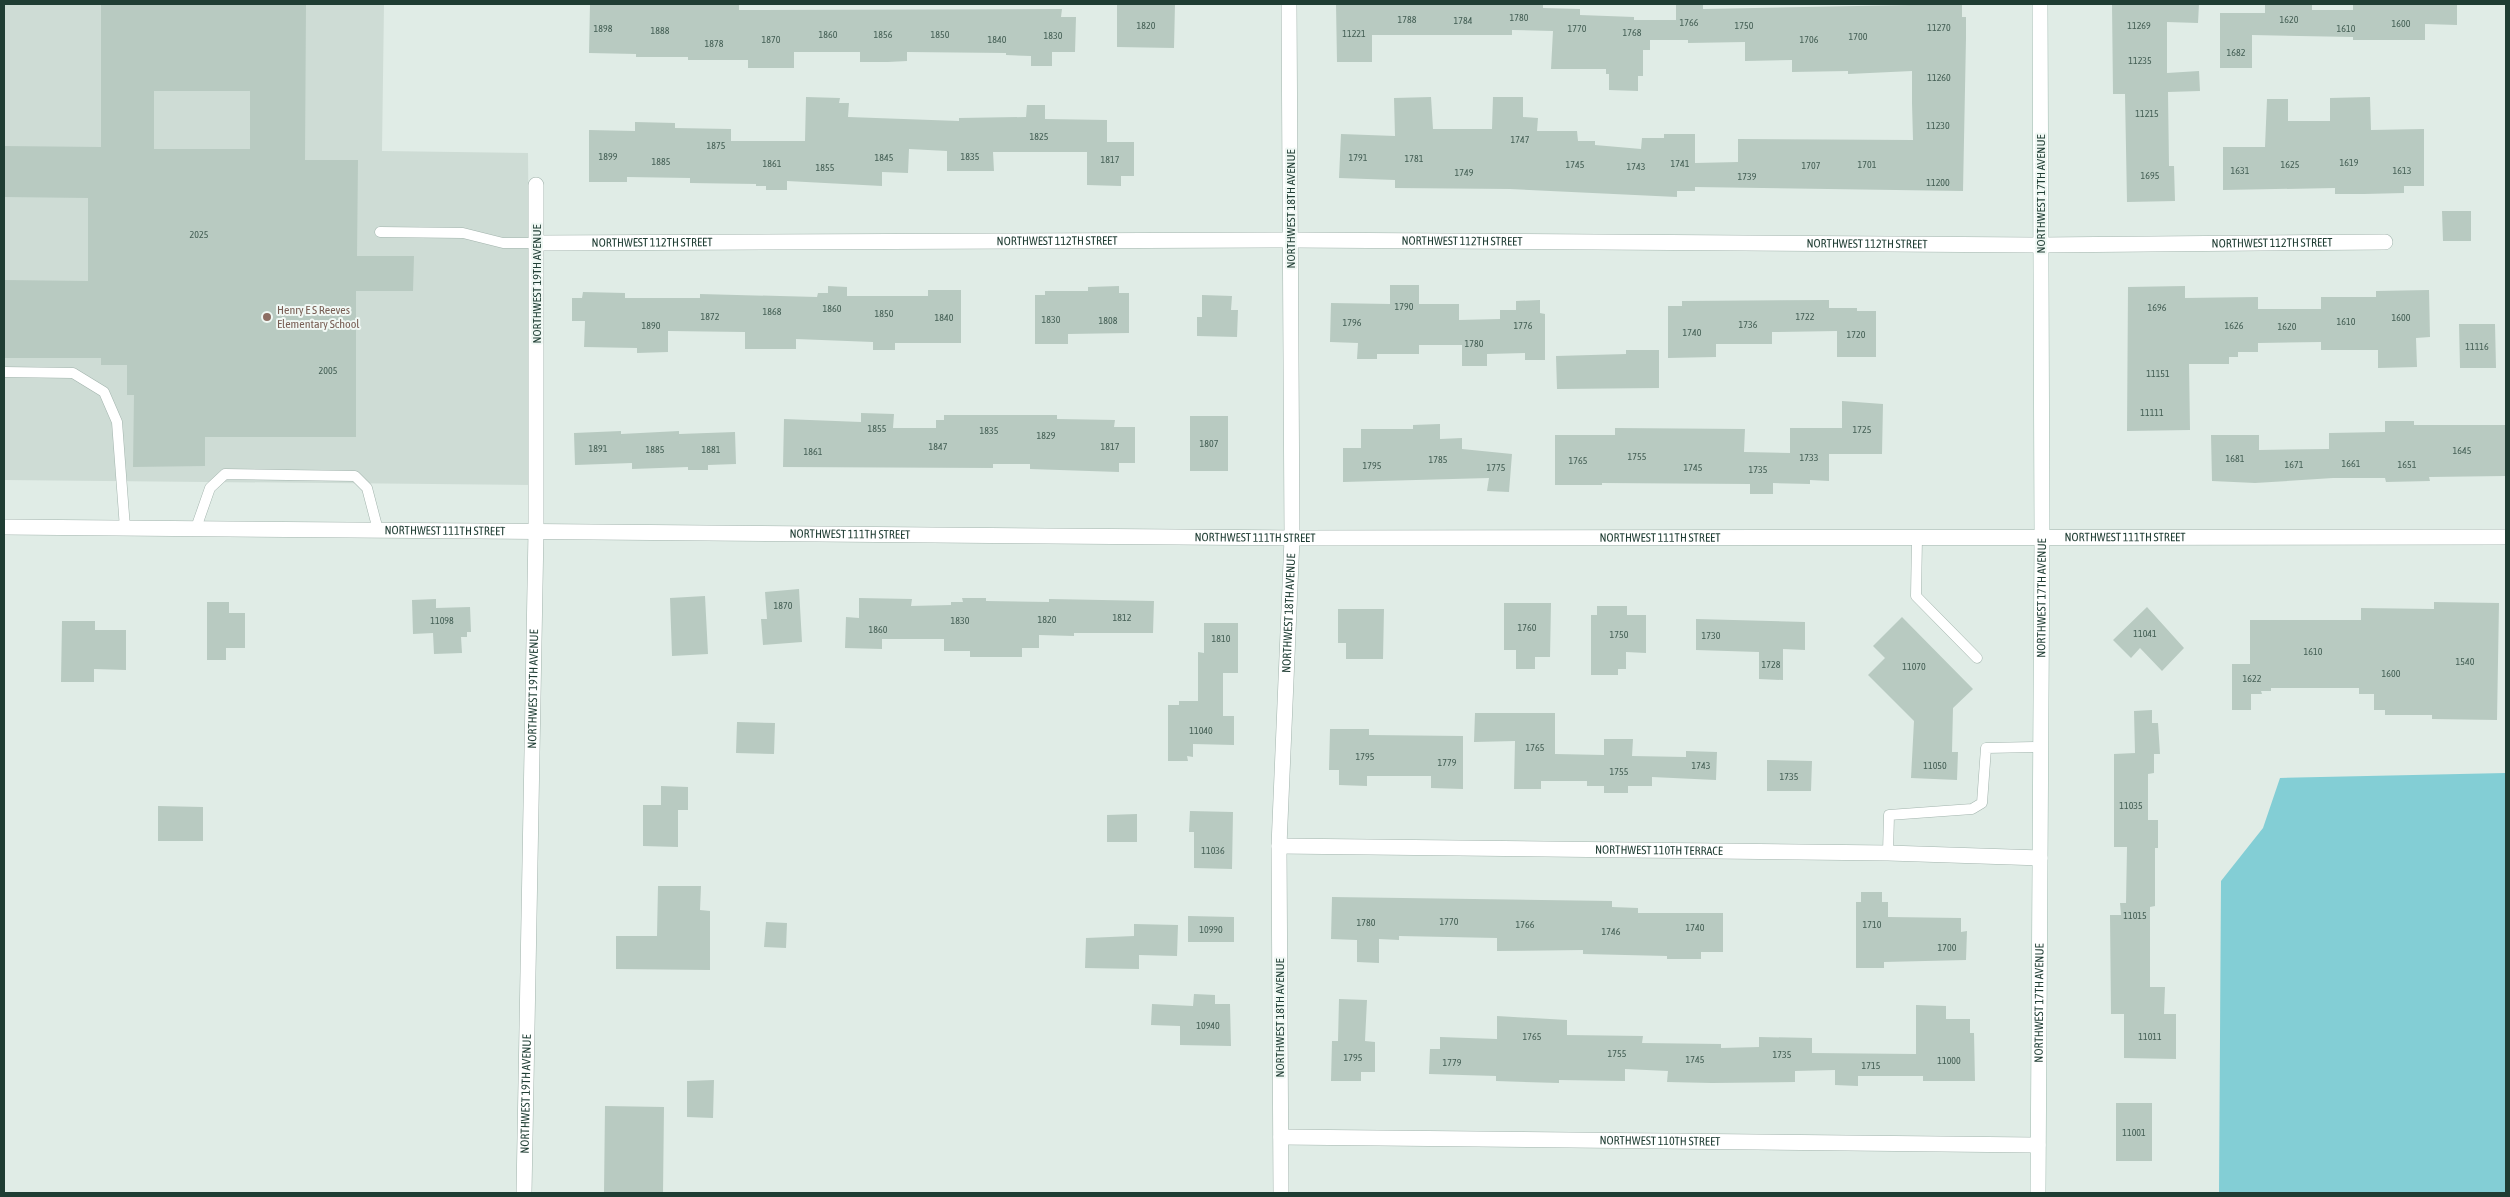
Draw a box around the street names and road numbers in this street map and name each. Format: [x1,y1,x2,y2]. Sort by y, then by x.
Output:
street label: NORTHWEST 17TH AVENUE [2034,134,2048,254]
street label: NORTHWEST 18TH AVENUE [1284,149,1298,269]
street label: NORTHWEST 19TH AVENUE [530,224,544,344]
street label: NORTHWEST 112TH STREET [997,234,1118,248]
street label: NORTHWEST 112TH STREET [1401,234,1523,249]
street label: NORTHWEST 112TH STREET [592,235,713,250]
street label: NORTHWEST 112TH STREET [2211,235,2333,251]
street label: NORTHWEST 112TH STREET [1806,236,1928,251]
street label: NORTHWEST 111TH STREET [384,523,506,538]
street label: NORTHWEST 111TH STREET [789,527,911,542]
street label: NORTHWEST 111TH STREET [1194,530,1316,545]
street label: NORTHWEST 111TH STREET [2064,530,2186,544]
street label: NORTHWEST 111TH STREET [1599,531,1721,545]
street label: NORTHWEST 17TH AVENUE [2034,538,2049,658]
street label: NORTHWEST 18TH AVENUE [1279,553,1298,673]
street label: NORTHWEST 19TH AVENUE [525,629,541,749]
street label: NORTHWEST 110TH TERRACE [1595,843,1723,858]
street label: NORTHWEST 17TH AVENUE [2032,943,2047,1063]
street label: NORTHWEST 18TH AVENUE [1273,958,1287,1078]
street label: NORTHWEST 19TH AVENUE [518,1034,534,1154]
street label: NORTHWEST 110TH STREET [1599,1133,1721,1149]

